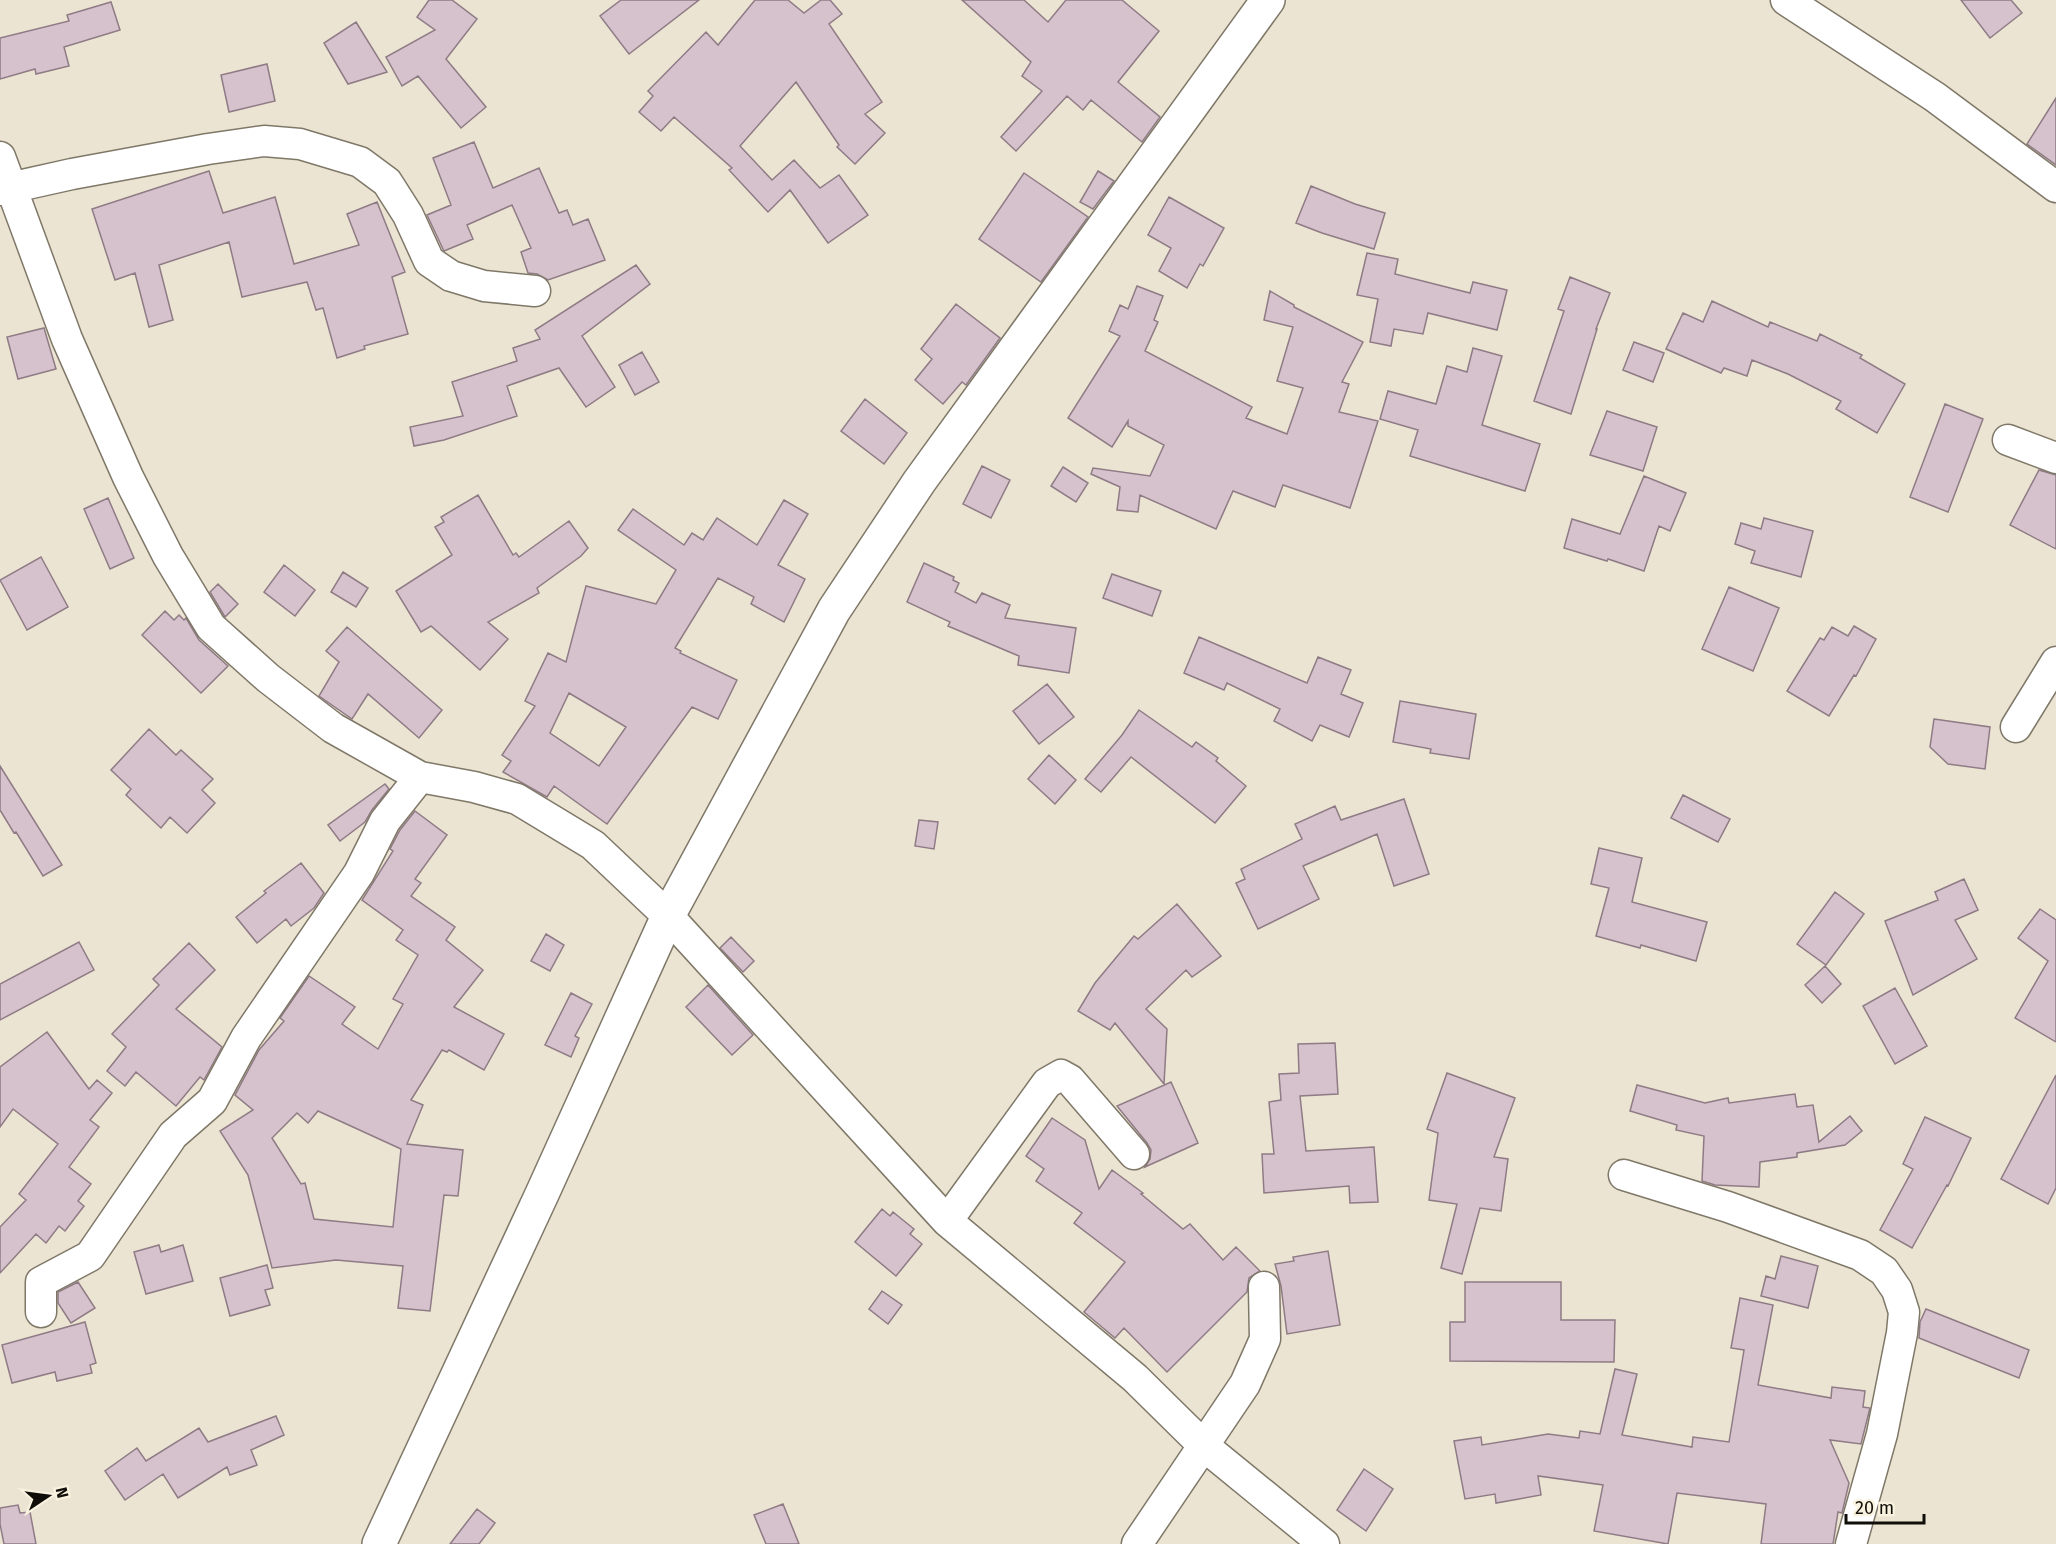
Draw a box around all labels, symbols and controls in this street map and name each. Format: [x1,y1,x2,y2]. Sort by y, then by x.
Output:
north arrow [18,1466,78,1526]
text: N [52,1485,73,1500]
scale bar [1846,1487,1924,1525]
text: 20 m [1855,1497,1894,1519]

